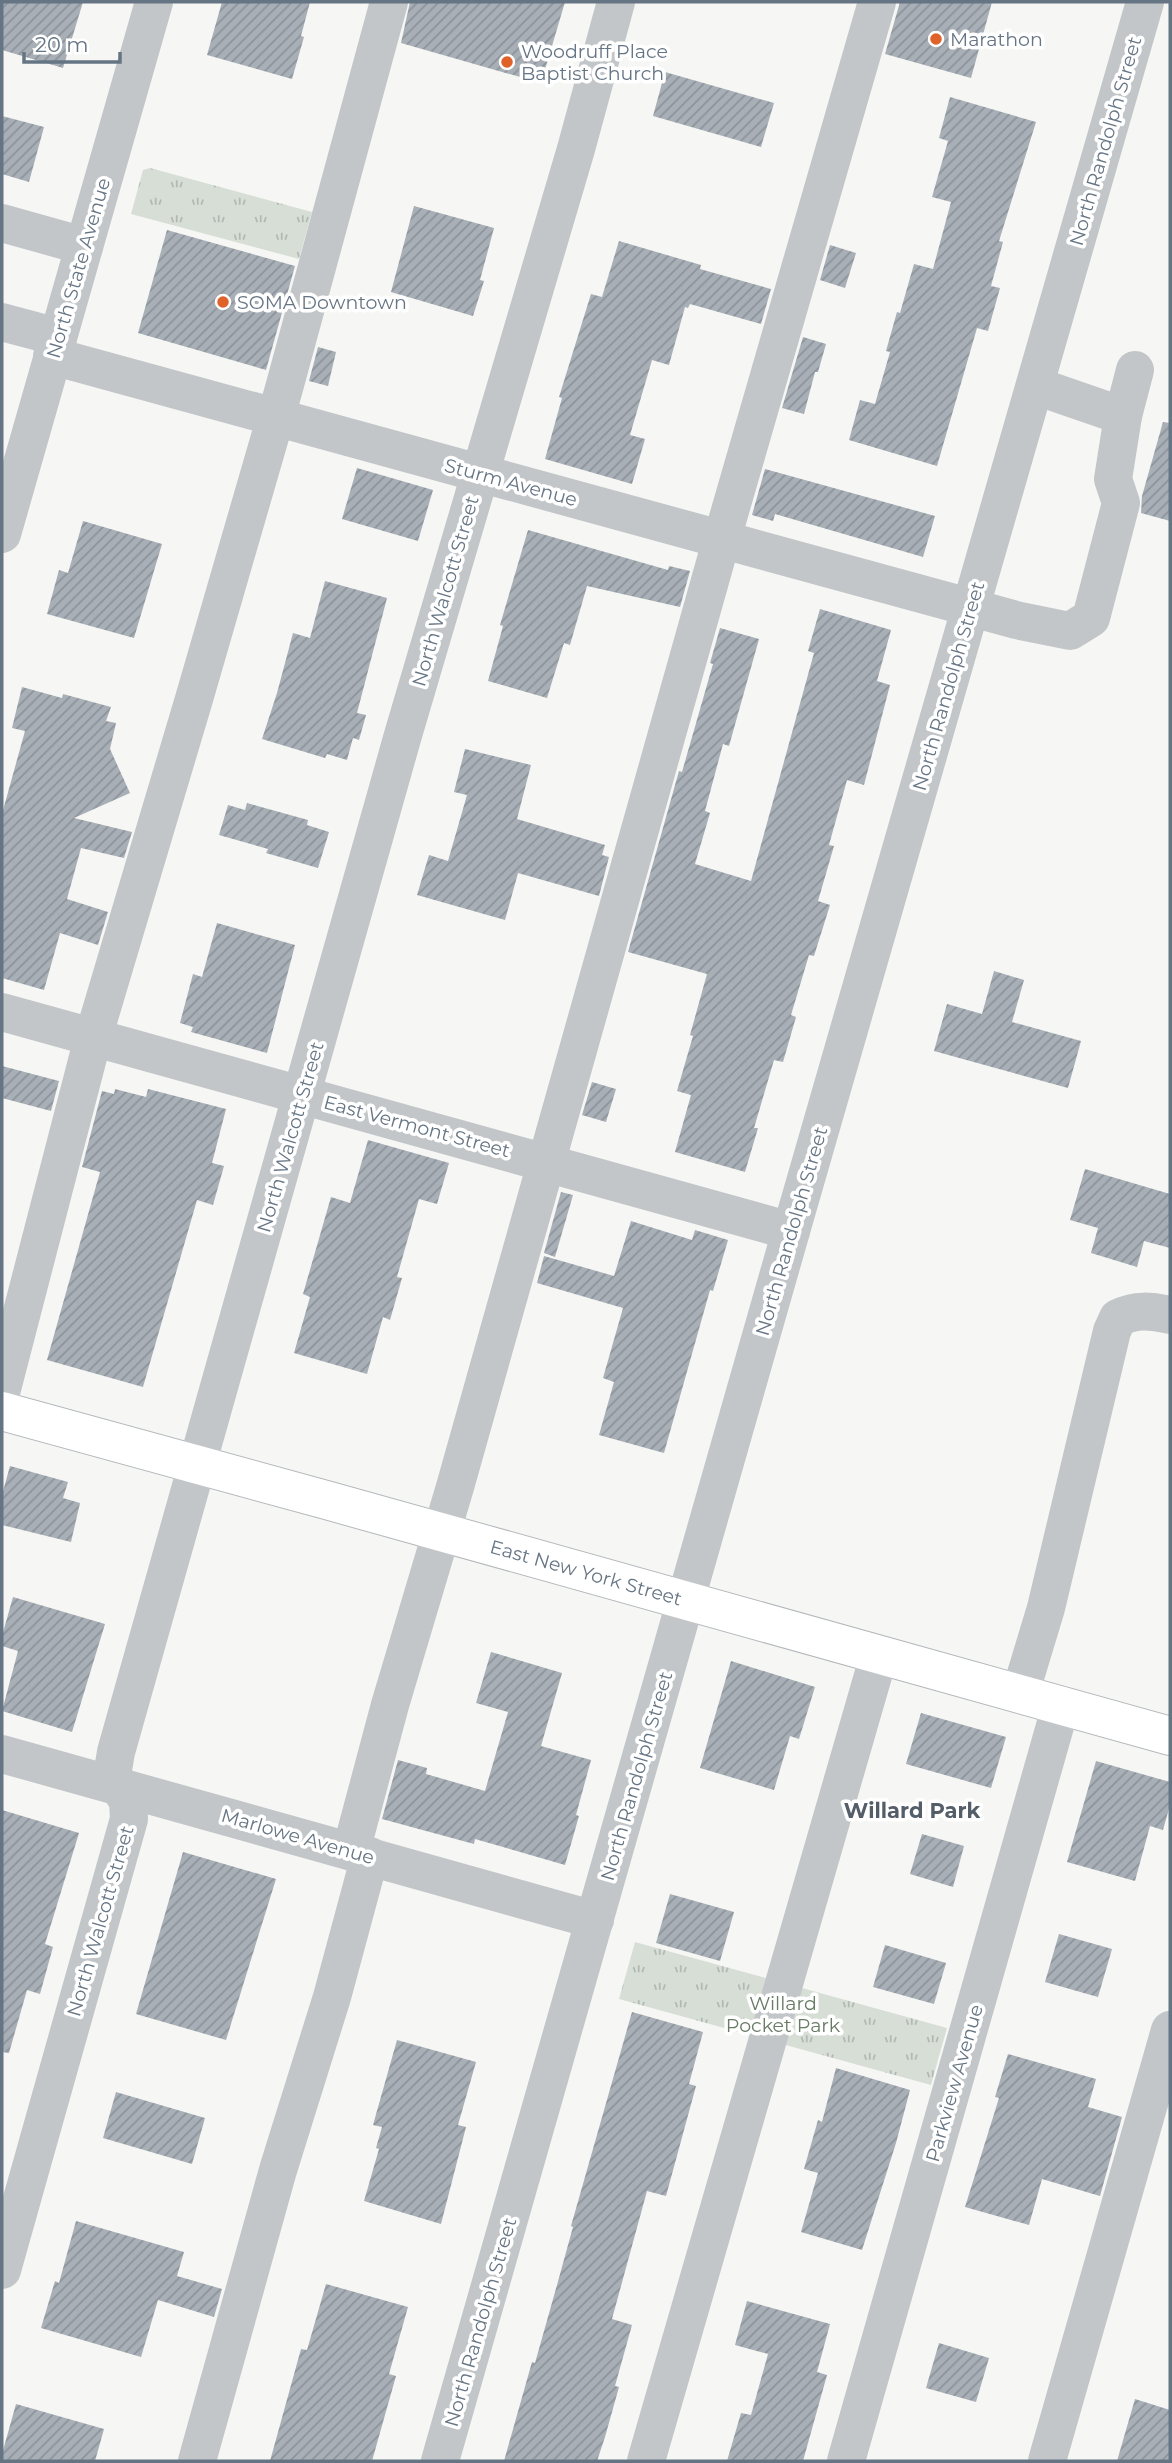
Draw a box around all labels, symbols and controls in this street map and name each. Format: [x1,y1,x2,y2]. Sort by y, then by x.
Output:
scale bar [24,21,121,65]
place label: Marathon [950,28,1043,51]
marker: Marathon [928,31,944,47]
text: 20 m [35,32,89,57]
street label: North Randolph Street [1065,34,1146,248]
place label: Woodruff Place Baptist Church [521,40,668,85]
marker: Woodruff Place Baptist Church [499,54,515,70]
street label: North State Avenue [42,175,115,361]
place label: SOMA Downtown [237,291,407,314]
marker: SOMA Downtown [215,294,231,310]
street label: Sturm Avenue [442,454,580,511]
street label: North Walcott Street [407,493,484,689]
street label: North Randolph Street [908,579,989,793]
street label: North Walcott Street [252,1039,329,1235]
street label: East Vermont Street [321,1091,513,1163]
street label: North Randolph Street [751,1124,832,1338]
street label: East New York Street [487,1535,685,1611]
street label: North Randolph Street [596,1669,677,1883]
district label: Willard Park [844,1798,980,1823]
street label: Marlowe Avenue [219,1804,377,1869]
street label: North Walcott Street [62,1823,139,2019]
park label: Willard Pocket Park [726,1992,841,2037]
street label: Parkview Avenue [921,2002,988,2165]
street label: North Randolph Street [440,2215,521,2429]

